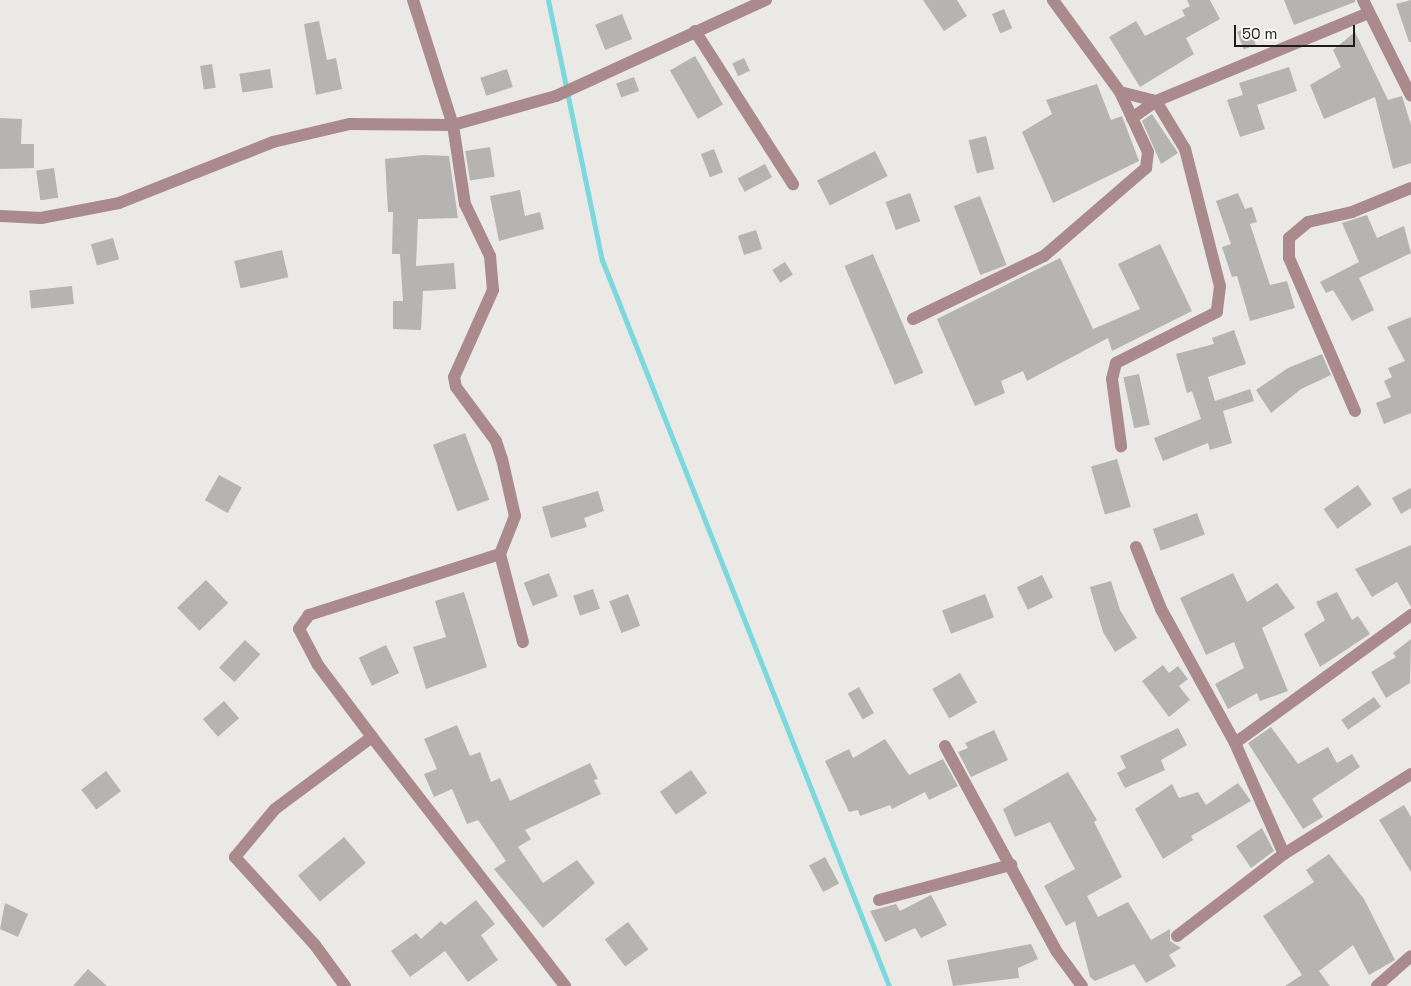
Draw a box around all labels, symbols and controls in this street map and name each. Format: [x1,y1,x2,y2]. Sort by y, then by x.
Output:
scale bar [1236,15,1357,47]
text: 50 m [1242,24,1277,43]

